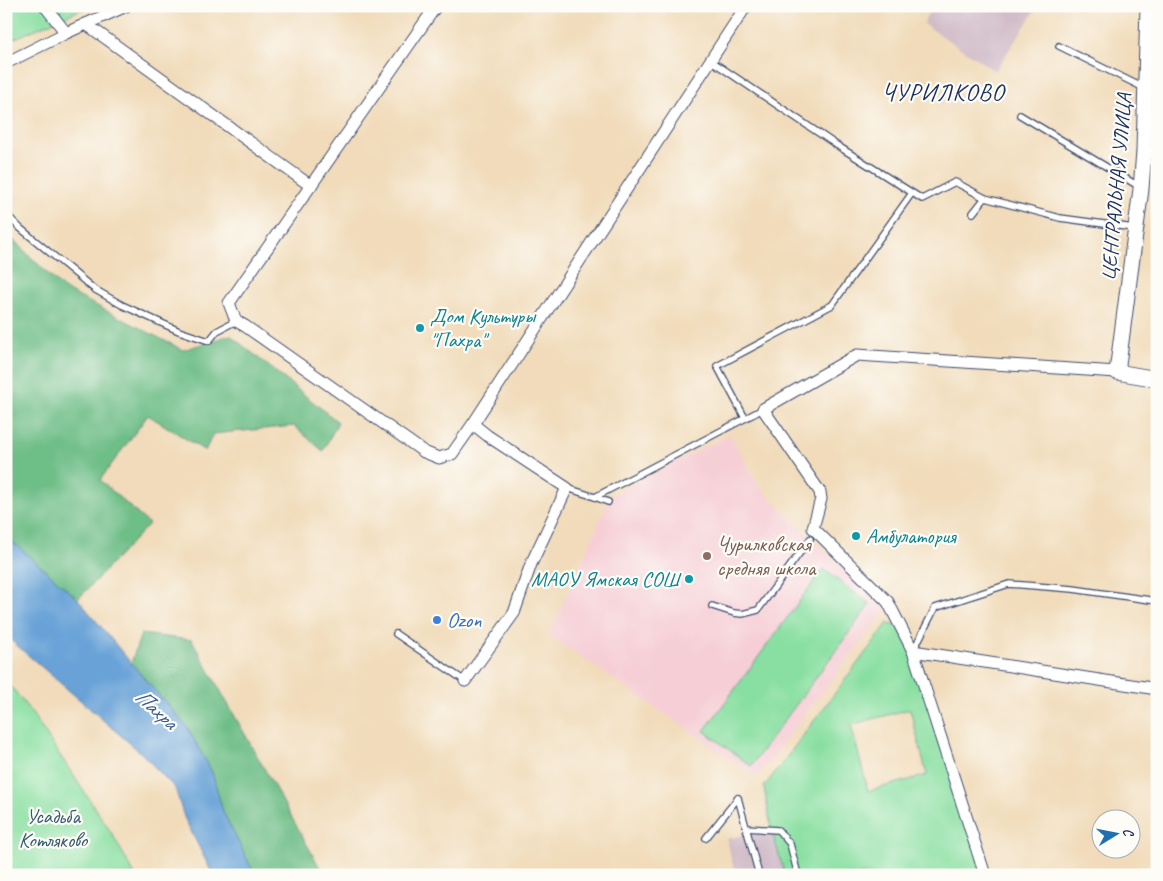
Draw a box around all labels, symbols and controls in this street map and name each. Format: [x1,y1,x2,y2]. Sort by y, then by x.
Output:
district label: ЧУРИЛКОВО [882,77,1006,107]
street label: ЦЕНТРАЛЬНАЯ УЛИЦА [1095,91,1137,282]
place label: Дом Культуры "Пахра" [430,303,537,353]
marker: Дом Культуры "Пахра" [414,322,426,334]
place label: Амбулатория [866,523,957,549]
marker: Амбулатория [850,530,862,542]
place label: Чурилковская средняя школа [717,531,817,581]
marker: Чурилковская средняя школа [701,550,713,562]
place label: МАОУ Ямская СОШ [531,566,682,592]
marker: МАОУ Ямская СОШ [683,573,695,585]
place label: Ozon [447,607,482,633]
marker: Ozon [431,614,443,626]
water label: Пахра [129,683,185,737]
park label: Усадьба Котляково [19,803,89,853]
north arrow [1090,808,1140,858]
text: С [1119,827,1138,839]

